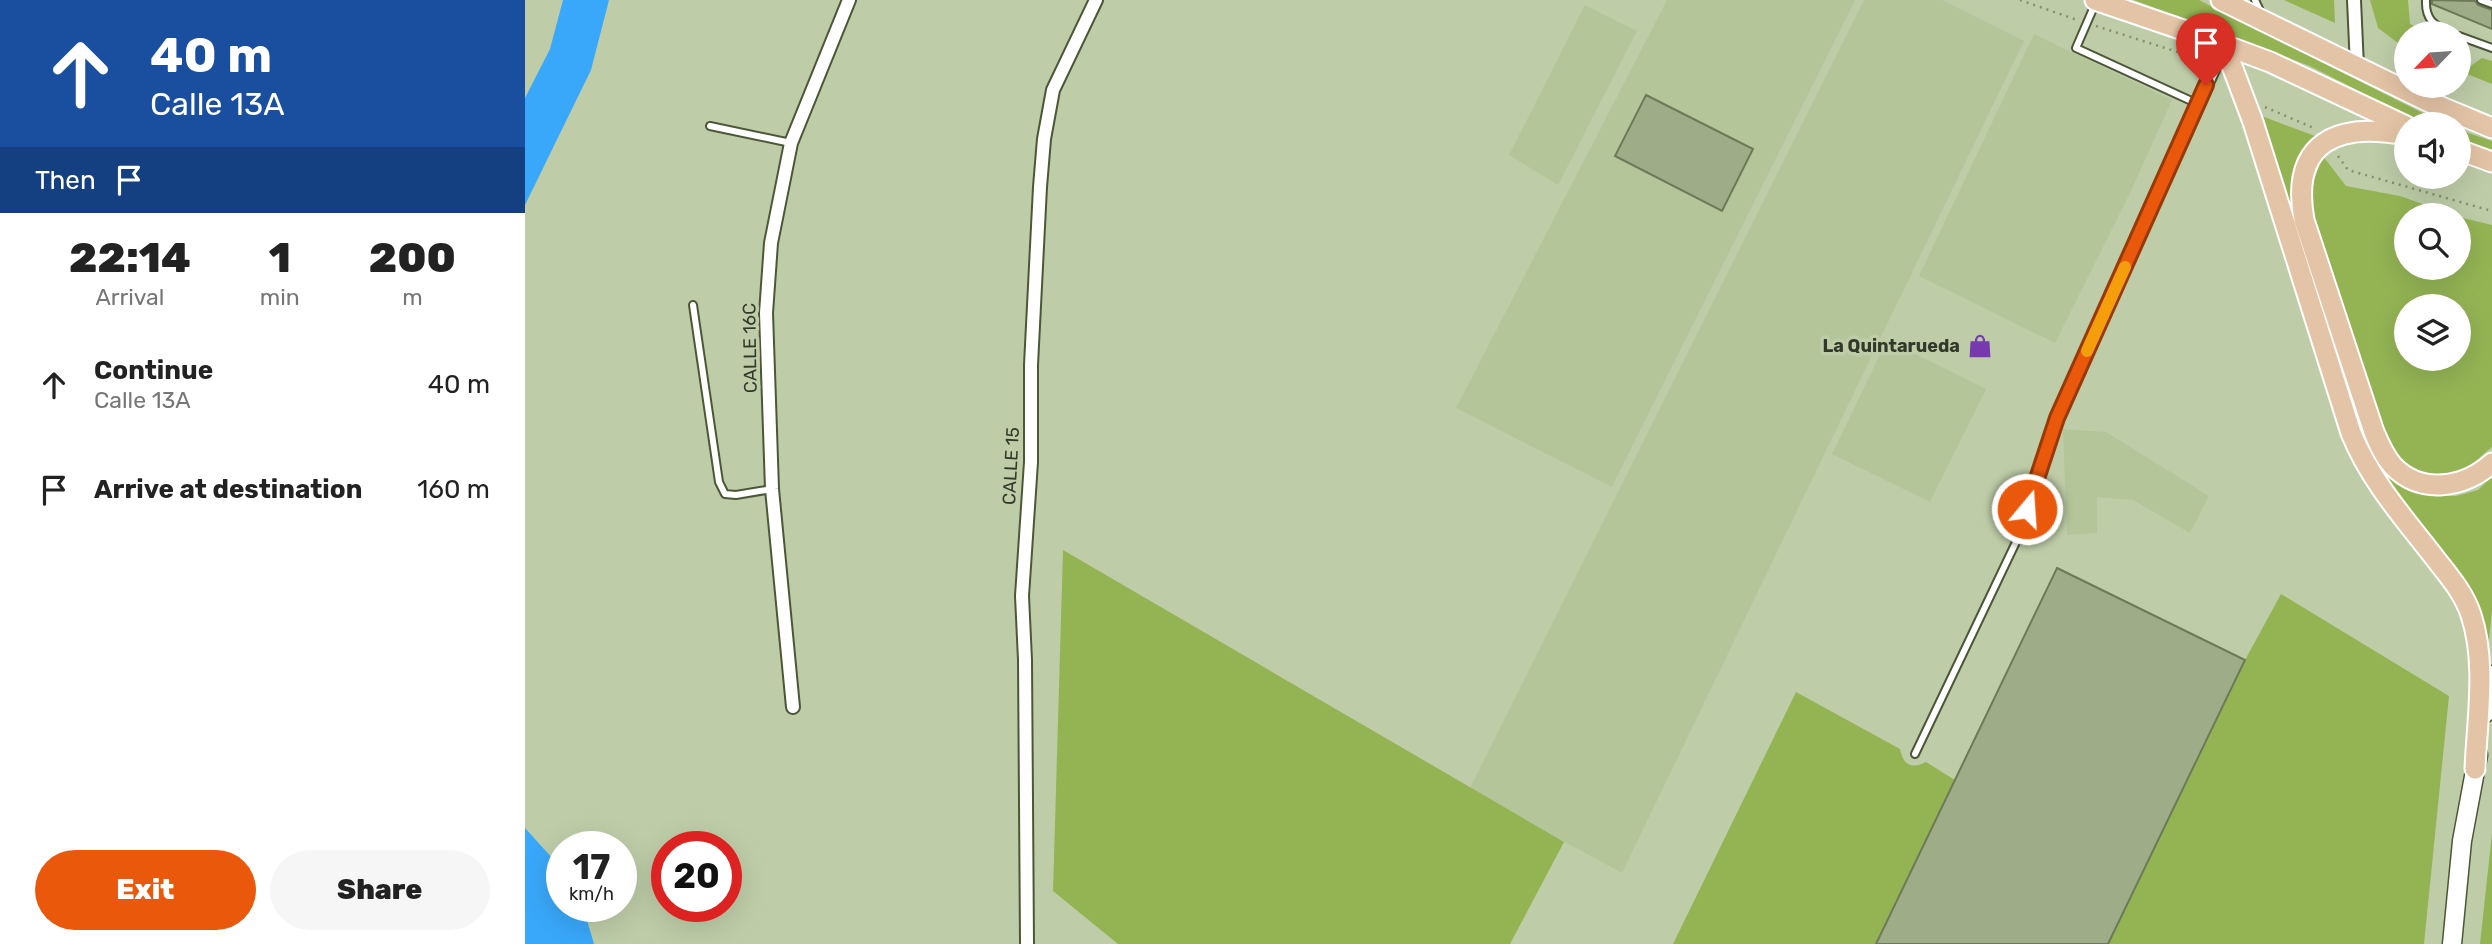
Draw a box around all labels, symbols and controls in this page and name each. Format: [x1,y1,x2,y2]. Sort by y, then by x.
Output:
pin [2176,13,2236,85]
north arrow [2394,21,2471,98]
map controls [2394,21,2471,371]
icon: arrive [2187,24,2225,62]
text: 40 m [150,26,272,84]
icon: ahead [35,28,126,119]
text: Calle 13A [150,85,285,123]
button: sound [2394,112,2471,189]
icon: arrive [110,161,148,199]
text: Then [35,165,96,196]
button: search [2394,203,2471,280]
text: 22:14 [69,233,191,283]
text: 1 [269,233,291,283]
text: 200 [369,233,456,283]
text: Arrival [95,283,164,311]
text: min [260,283,300,311]
text: m [402,283,423,311]
button: layers [2394,294,2471,371]
street label: CALLE 16C [738,303,762,393]
shop icon: La Quintarueda [1966,332,1994,360]
place label: La Quintarueda [1822,335,1960,357]
text: Continue [94,355,213,386]
icon: ahead [35,366,73,404]
text: 40 m [428,369,490,400]
text: Calle 13A [94,386,191,414]
street label: CALLE 15 [998,427,1024,505]
icon: arrive [35,471,73,509]
position arrow [1990,472,2064,546]
text: Arrive at destination [94,474,362,505]
text: 160 m [417,474,490,505]
speed limit sign: 20 [651,831,742,922]
text: 17 [573,846,610,888]
button: Exit [35,850,256,930]
button: Share [270,850,490,930]
text: km/h [569,883,614,905]

